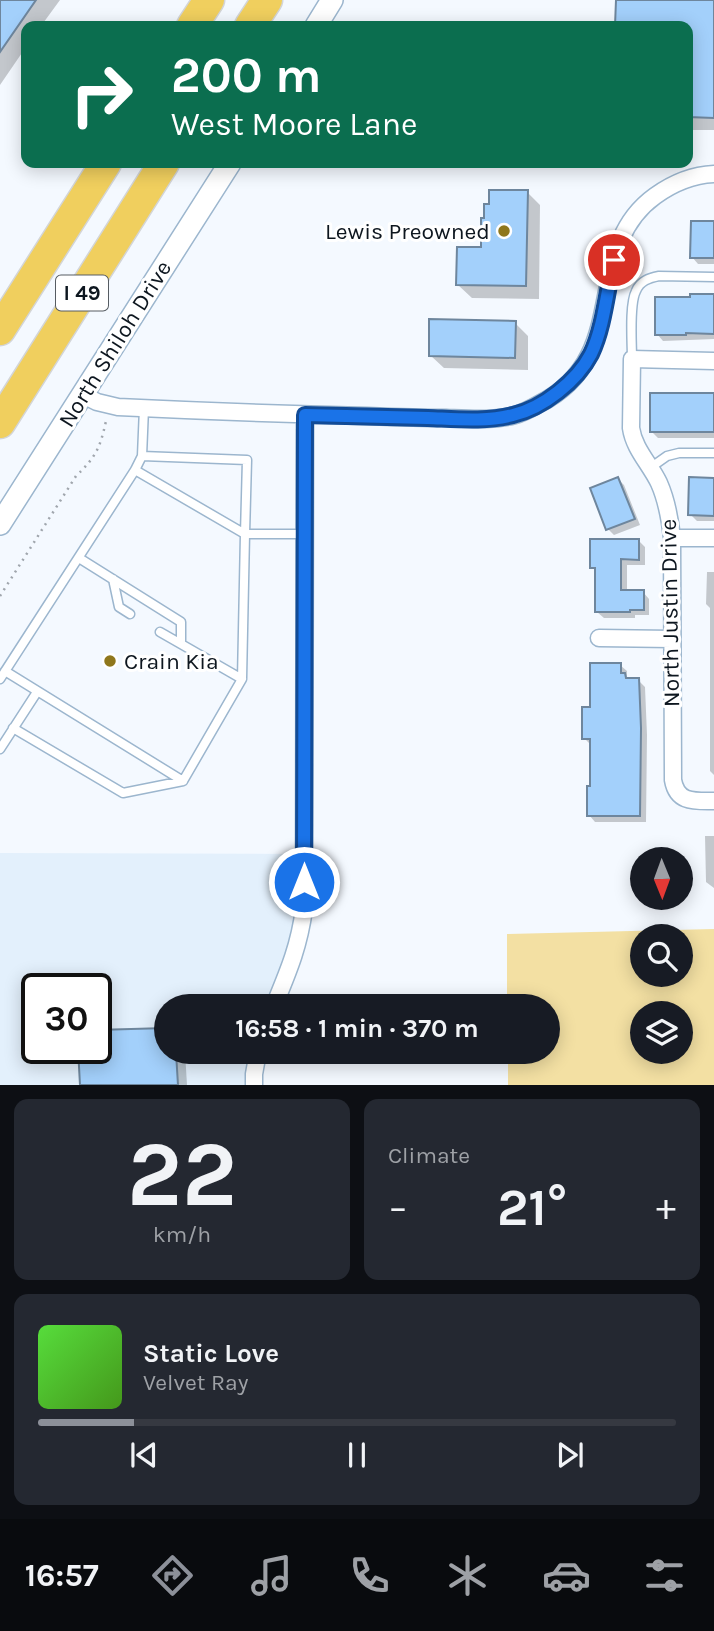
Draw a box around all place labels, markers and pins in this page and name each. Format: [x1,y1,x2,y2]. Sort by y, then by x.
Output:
place label: Lewis Preowned [325,218,490,245]
marker: Lewis Preowned [496,223,512,239]
pin [584,230,644,290]
place label: Crain Kia [124,648,219,675]
marker: Crain Kia [102,653,118,669]

